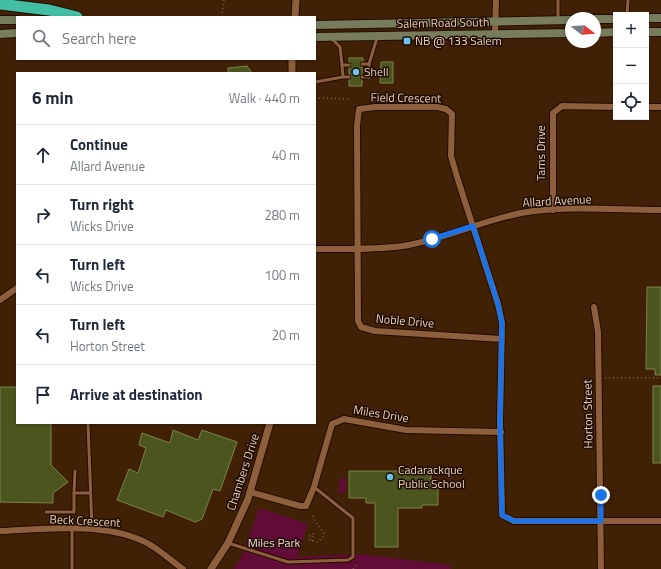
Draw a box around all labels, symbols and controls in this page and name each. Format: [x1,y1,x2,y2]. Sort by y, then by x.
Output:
street label: Salem Road South [397,12,489,33]
north arrow [565,12,601,48]
map controls [613,12,649,120]
button: + [613,12,649,48]
search box [16,16,316,60]
icon: search [30,27,52,49]
text: Search here [62,27,136,50]
place label: NB @ 133 Salem [415,31,502,50]
marker: NB @ 133 Salem [402,36,412,46]
button: − [613,48,649,84]
place label: Shell [364,62,389,81]
marker: Shell [351,67,361,77]
button: locate [613,84,649,120]
text: 6 min [32,85,73,111]
street label: Field Crescent [370,87,442,108]
text: Walk · 440 m [229,88,300,108]
street label: Tams Drive [531,125,550,181]
text: Continue [70,133,128,156]
icon: ahead [32,144,54,166]
text: 40 m [272,145,300,165]
text: Allard Avenue [70,156,145,176]
street label: Allard Avenue [522,189,592,212]
text: Turn right [70,193,134,216]
icon: right [32,204,54,226]
text: 280 m [264,205,300,225]
text: Wicks Drive [70,216,134,236]
route start [423,230,441,248]
text: Turn left [70,253,125,276]
icon: left [32,264,54,286]
text: 100 m [264,265,300,285]
text: Wicks Drive [70,276,134,296]
street label: Noble Drive [375,308,435,333]
text: Turn left [70,313,125,336]
icon: left [32,324,54,346]
text: 20 m [272,325,300,345]
text: Horton Street [70,336,145,356]
street label: Horton Street [577,379,598,449]
text: Arrive at destination [70,383,203,406]
icon: arrive [32,384,54,406]
street label: Miles Drive [352,400,410,427]
street label: Chambers Drive [221,431,264,513]
place label: Cadarackque Public School [398,460,465,493]
marker: Cadarackque Public School [385,472,395,482]
route end [592,486,610,504]
street label: Beck Crescent [49,509,122,532]
park label: Miles Park [248,533,301,552]

